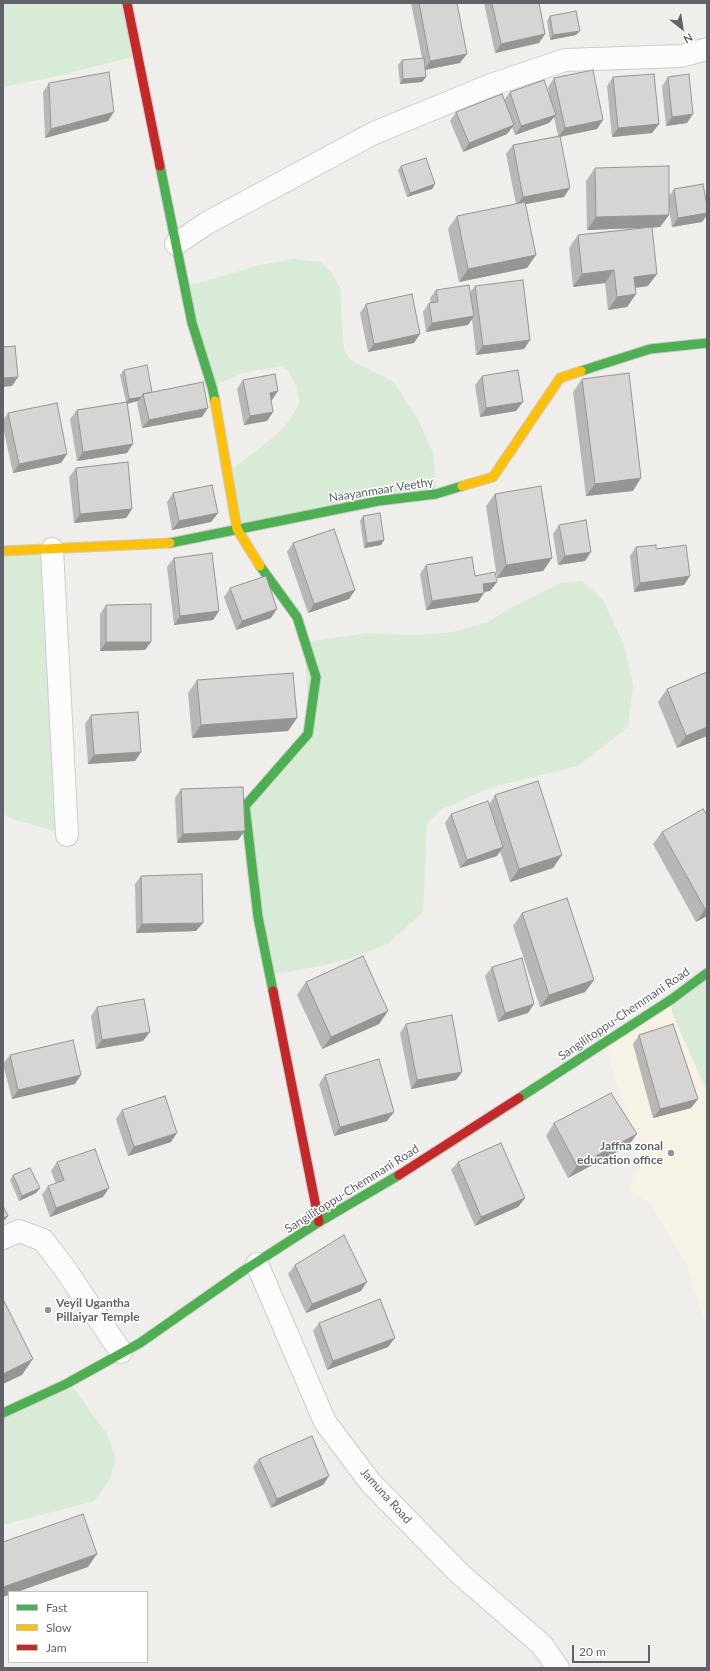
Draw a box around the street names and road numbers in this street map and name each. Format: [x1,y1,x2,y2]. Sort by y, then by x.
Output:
street label: Naayanmaar Veethy [328,475,434,505]
street label: Sangilitoppu-Chemmani Road [555,965,693,1063]
street label: Sangilitoppu-Chemmani Road [282,1142,422,1236]
street label: Jamuna Road [357,1465,415,1527]

